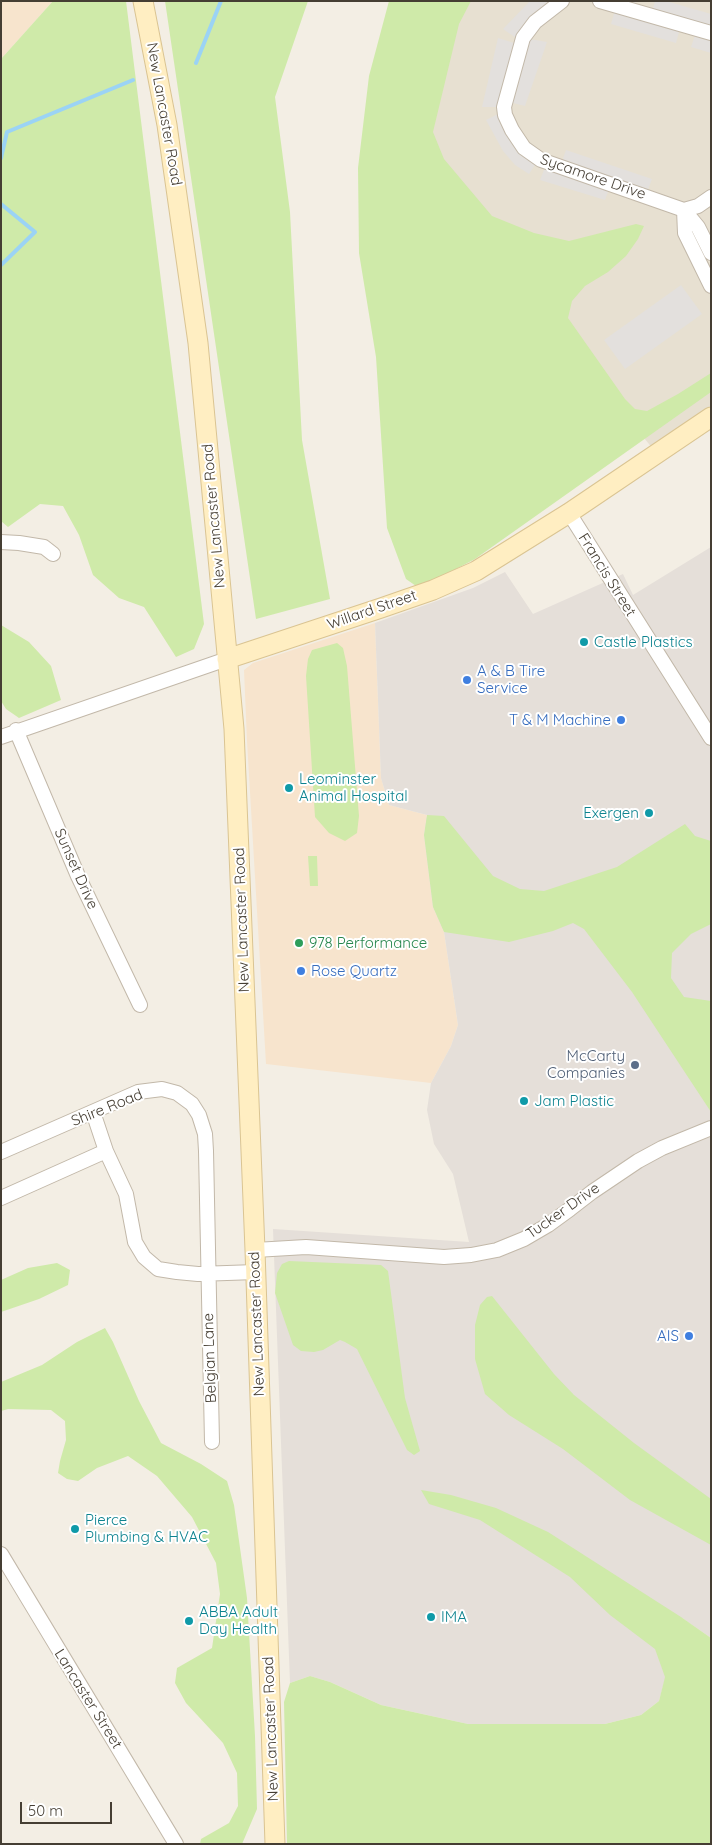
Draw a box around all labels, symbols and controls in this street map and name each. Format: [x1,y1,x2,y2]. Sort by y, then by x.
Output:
street label: New Lancaster Road [143,41,185,187]
street label: Sycamore Drive [538,150,648,204]
street label: New Lancaster Road [199,443,229,589]
street label: Francis Street [574,530,640,620]
street label: Willard Street [325,586,419,634]
place label: Castle Plastics [594,633,692,651]
marker: Castle Plastics [578,636,590,648]
place label: A & B Tire Service [477,662,545,697]
marker: A & B Tire Service [461,674,473,686]
place label: T & M Machine [509,711,611,729]
marker: T & M Machine [615,714,627,726]
place label: Leominster Animal Hospital [299,770,408,805]
marker: Leominster Animal Hospital [283,782,295,794]
place label: Exergen [583,804,639,822]
marker: Exergen [643,807,655,819]
street label: Sunset Drive [50,826,102,912]
street label: New Lancaster Road [230,847,254,993]
place label: 978 Performance [309,934,427,952]
marker: 978 Performance [293,937,305,949]
place label: Rose Quartz [311,962,397,980]
marker: Rose Quartz [295,965,307,977]
place label: McCarty Companies [547,1047,625,1082]
marker: McCarty Companies [629,1059,641,1071]
street label: Shire Road [69,1086,145,1130]
place label: Jam Plastic [534,1092,614,1110]
marker: Jam Plastic [518,1095,530,1107]
street label: Tucker Drive [523,1179,603,1243]
street label: New Lancaster Road [245,1251,269,1397]
street label: Belgian Lane [199,1313,221,1403]
place label: AIS [657,1327,679,1345]
marker: AIS [683,1330,695,1342]
place label: Pierce Plumbing & HVAC [85,1511,208,1546]
marker: Pierce Plumbing & HVAC [69,1523,81,1535]
place label: ABBA Adult Day Health [199,1603,278,1638]
place label: IMA [441,1608,467,1626]
marker: IMA [425,1611,437,1623]
marker: ABBA Adult Day Health [183,1615,195,1627]
street label: Lancaster Street [50,1646,126,1752]
street label: New Lancaster Road [259,1656,283,1802]
scale bar [22,1792,115,1824]
text: 50 m [28,1801,63,1820]

